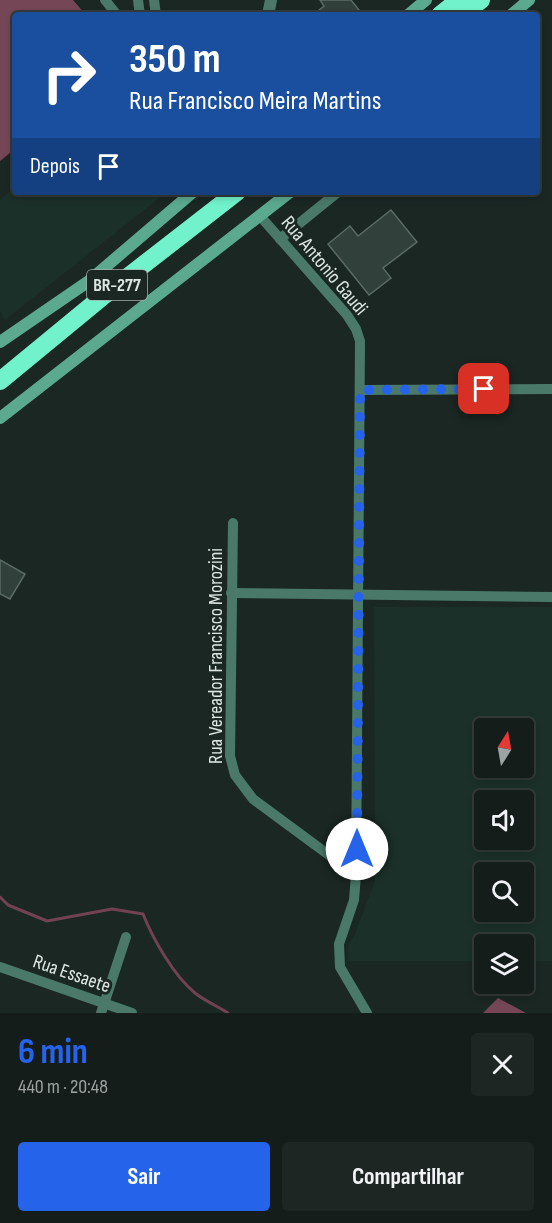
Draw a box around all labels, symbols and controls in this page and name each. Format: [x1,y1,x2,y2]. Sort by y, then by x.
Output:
text: 350 m [129,34,221,85]
icon: right [30,36,108,114]
text: Rua Francisco Meira Martins [129,85,382,117]
icon: arrive [92,150,125,183]
text: Depois [30,153,80,180]
street label: Rua Antonio Gaudi [276,211,373,320]
road number: BR-277 [87,270,147,300]
pin [458,363,509,414]
icon: arrive [467,372,500,405]
street label: Rua Vereador Francisco Morozini [204,548,228,764]
north arrow [474,718,534,778]
map controls [474,718,534,994]
button: sound [474,790,534,850]
position arrow [325,817,389,881]
button: search [474,862,534,922]
button: layers [474,934,534,994]
street label: Rua Essaete [30,950,114,998]
text: 6 min [18,1031,88,1074]
button: close [471,1033,534,1096]
text: 440 m · 20:48 [18,1075,108,1099]
button: Sair [18,1142,270,1211]
button: Compartilhar [282,1142,534,1211]

